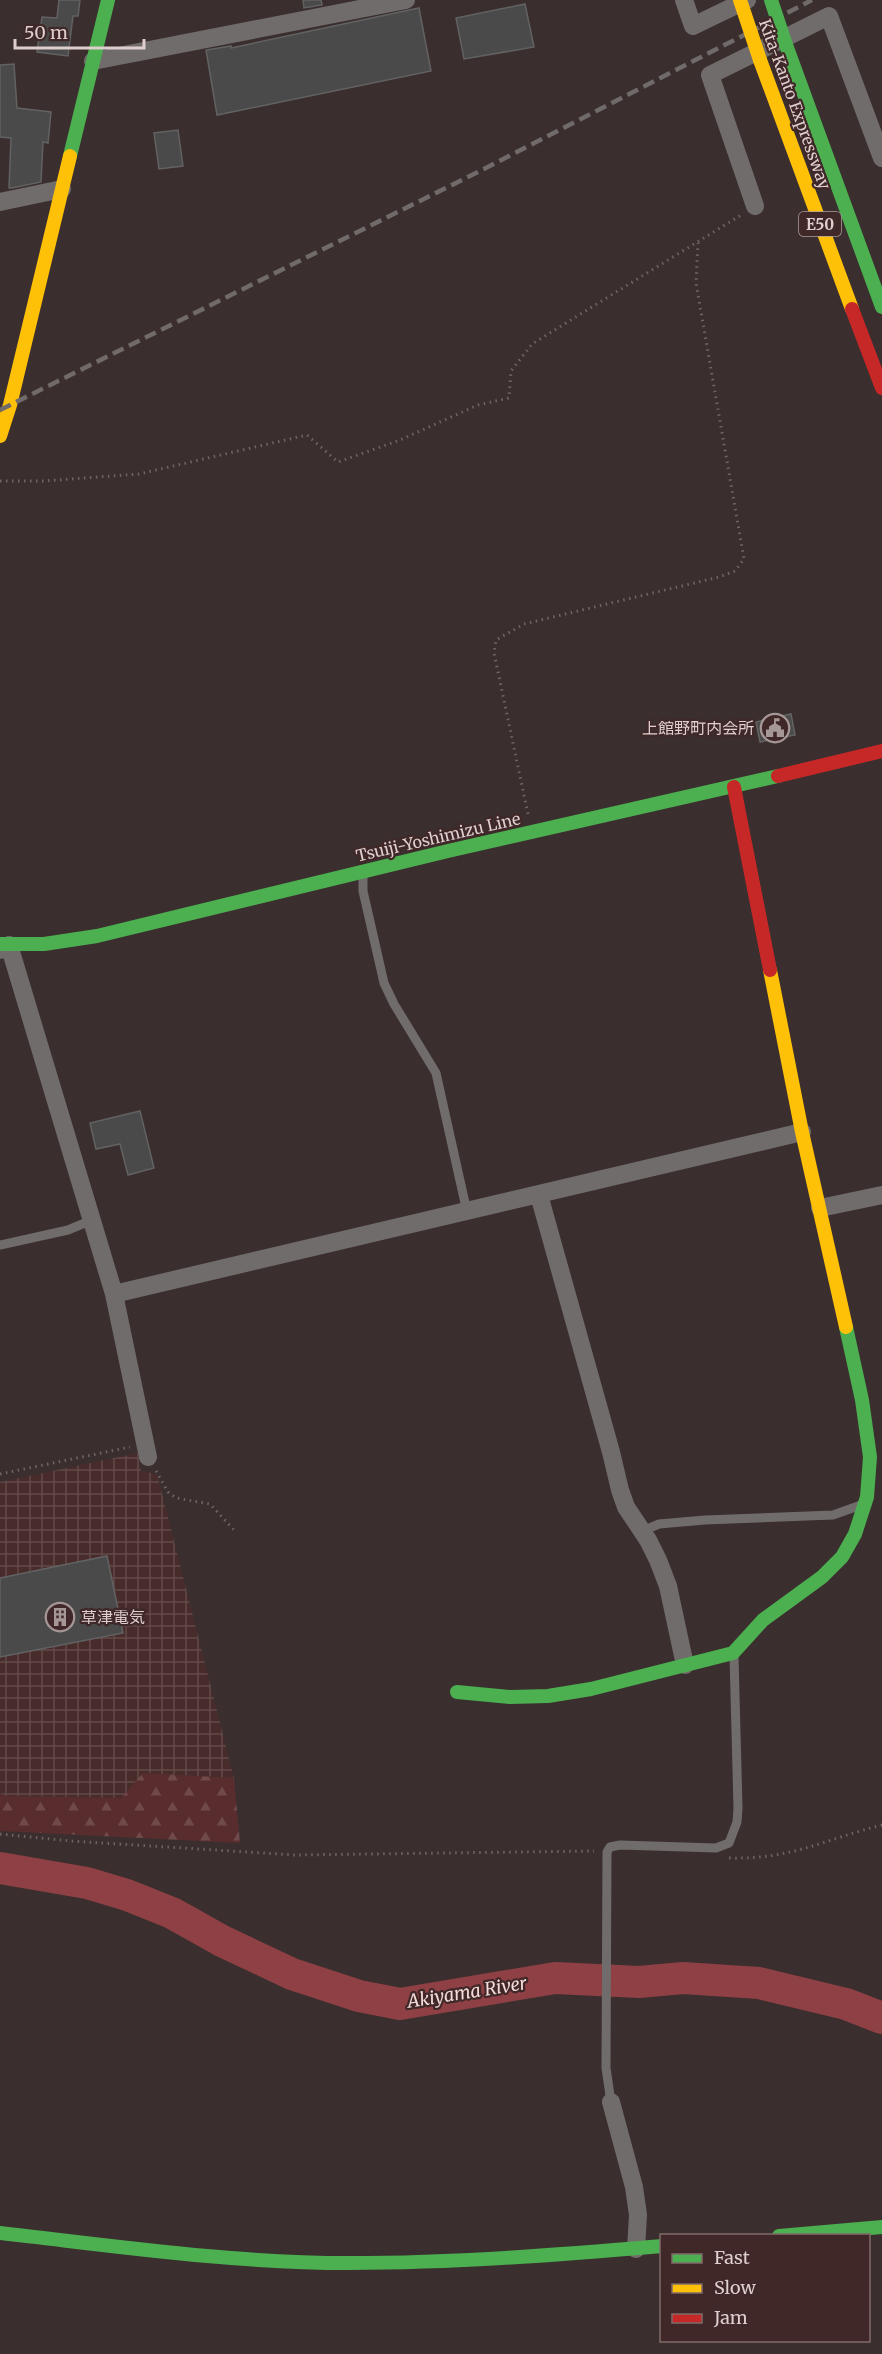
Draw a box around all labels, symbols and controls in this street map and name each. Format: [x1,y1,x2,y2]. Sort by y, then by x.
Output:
scale bar [15,12,144,50]
street label: Kita-Kanto Expressway [755,16,835,192]
text: 50 m [24,21,68,44]
road number: E50 [799,212,841,236]
public building icon: 上館野町内会所 [759,712,791,744]
place label: 上館野町内会所 [642,718,754,738]
street label: Tsuiji-Yoshimizu Line [354,808,522,866]
building icon: 草津電気 [44,1601,76,1633]
place label: 草津電気 [81,1607,145,1627]
water label: Akiyama River [404,1971,529,2013]
legend [660,2234,870,2342]
text: Fast [714,2246,750,2269]
text: Slow [714,2276,757,2299]
text: Jam [713,2306,748,2329]

